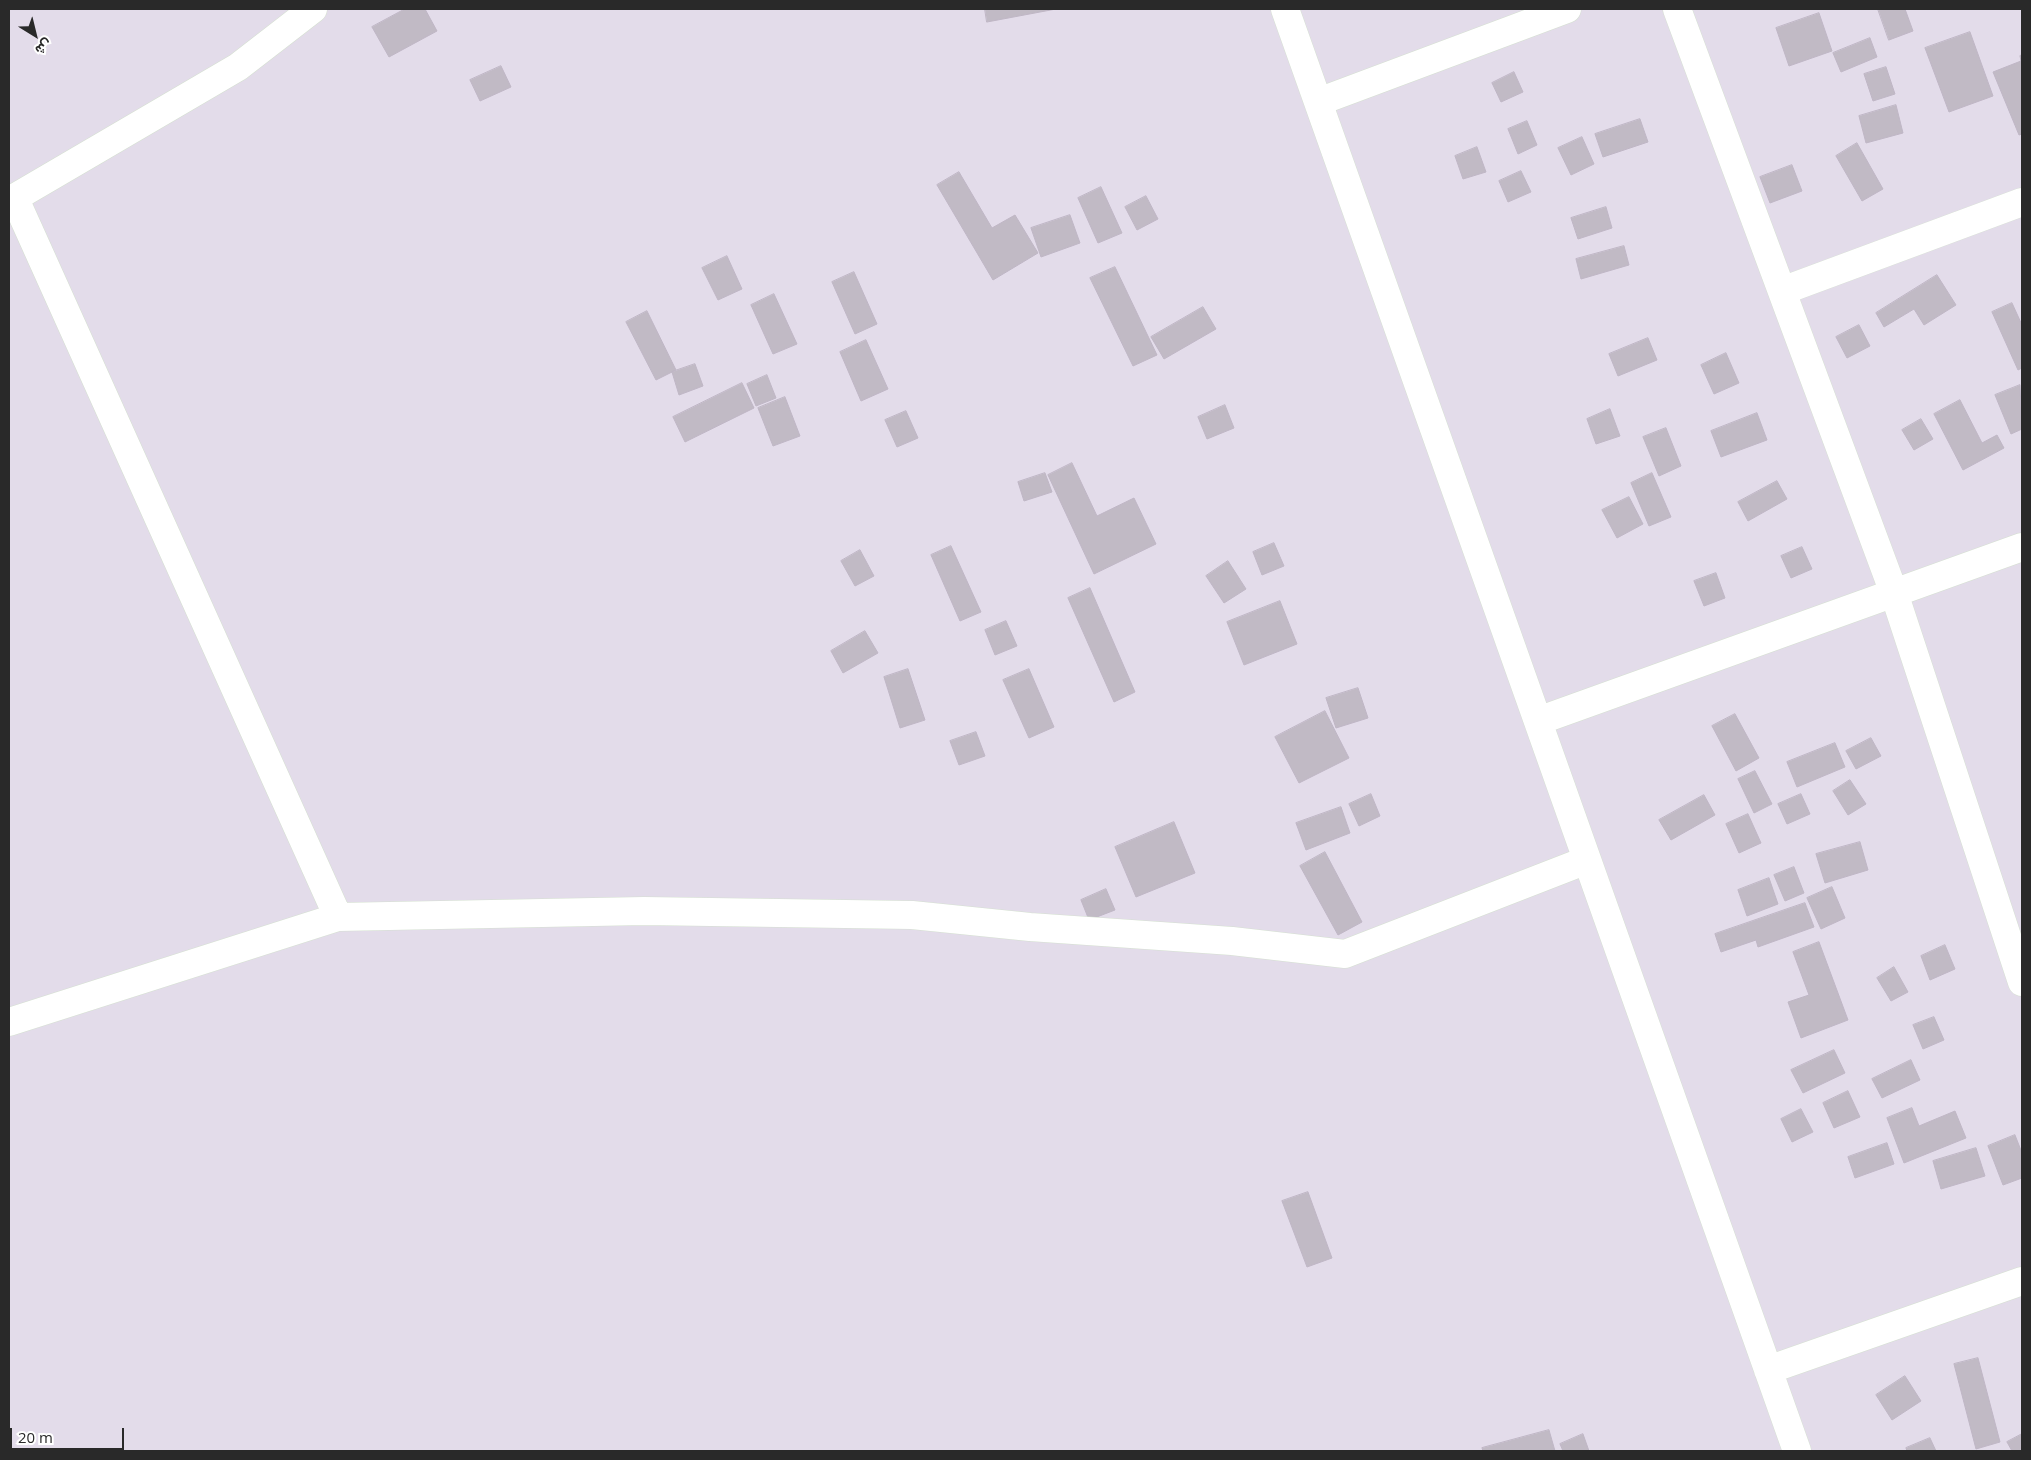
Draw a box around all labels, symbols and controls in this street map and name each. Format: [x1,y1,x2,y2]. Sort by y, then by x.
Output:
north arrow [10,10,60,60]
text: ش [32,35,57,60]
scale bar [12,1418,126,1450]
text: 20 m [18,1427,53,1447]

